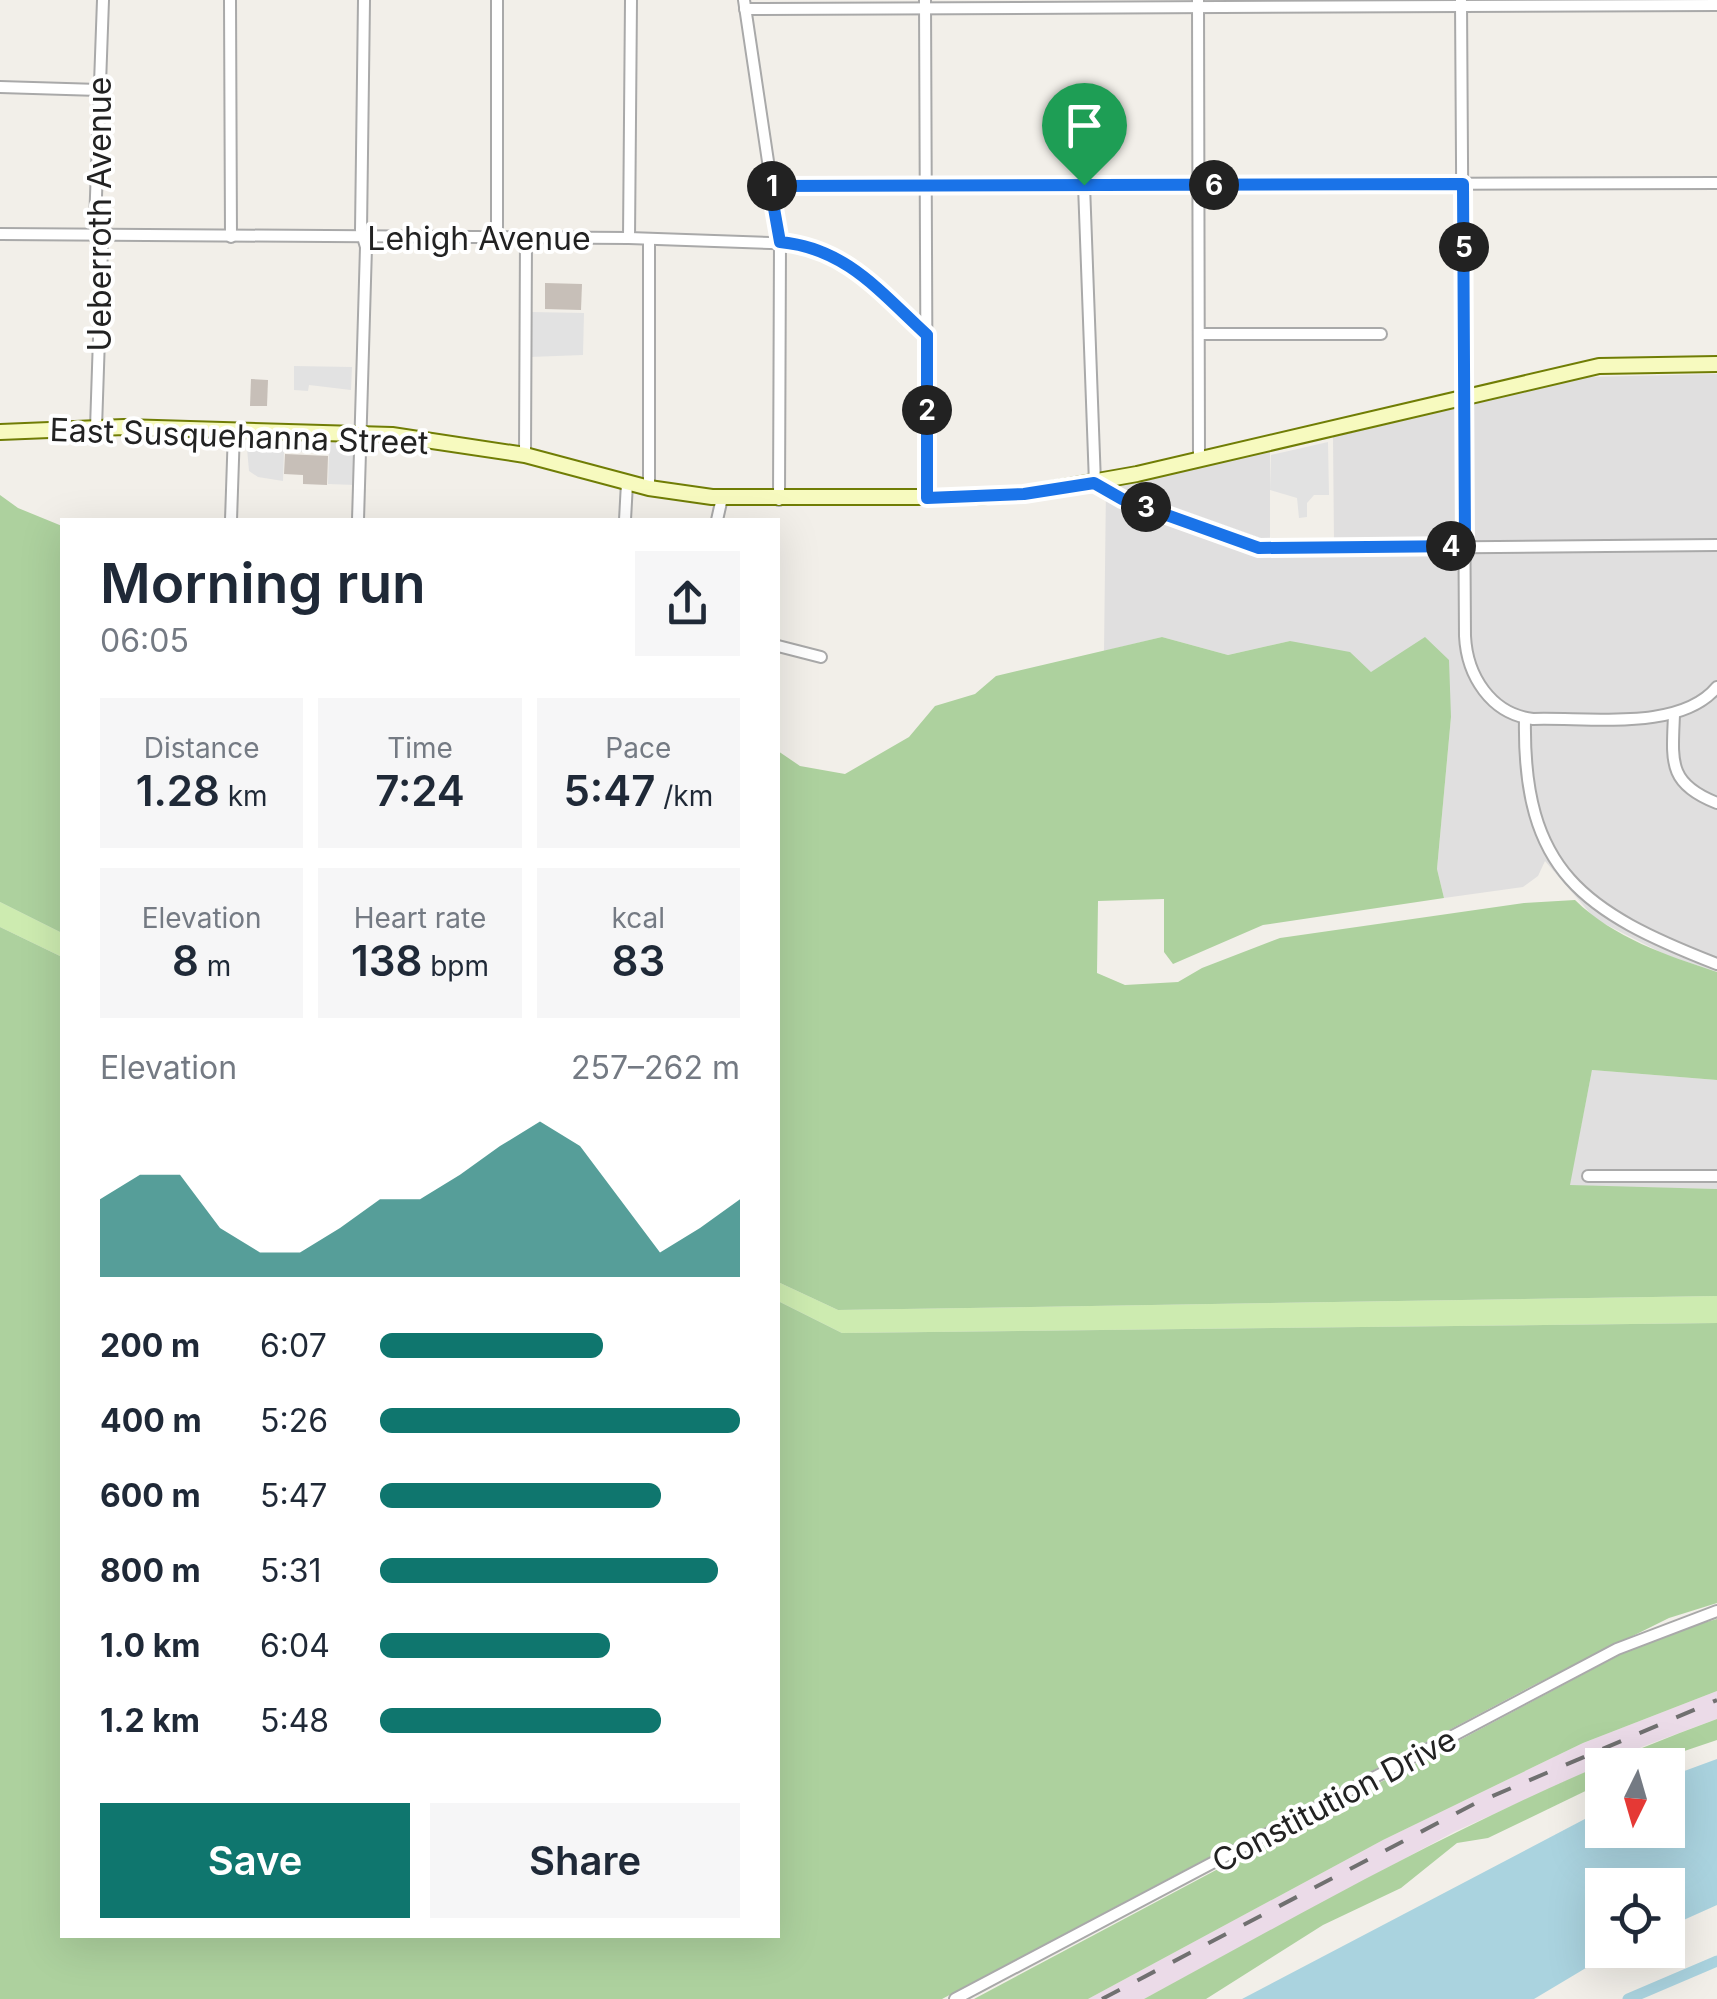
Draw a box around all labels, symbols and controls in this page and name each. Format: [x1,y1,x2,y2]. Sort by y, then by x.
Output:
street label: Ueberroth Avenue [80,77,119,351]
pin [1042,83,1127,186]
icon: arrive [1057,98,1112,153]
pin: 6 [1189,160,1239,210]
pin: 1 [747,161,797,211]
text: 6 [1205,168,1223,202]
text: 1 [766,169,778,203]
street label: Lehigh Avenue [367,219,591,258]
pin: 5 [1439,222,1489,272]
text: 5 [1455,230,1473,264]
pin: 2 [902,385,952,435]
text: 2 [918,393,936,427]
street label: East Susquehanna Street [49,410,429,462]
pin: 3 [1121,482,1171,532]
text: 3 [1137,490,1155,524]
pin: 4 [1426,521,1476,571]
text: 4 [1442,529,1460,563]
text: Morning run [100,550,426,616]
button: share [635,551,740,656]
text: 06:05 [100,621,189,660]
text: Distance [144,731,259,765]
text: Time [387,731,453,765]
text: Pace [605,731,671,765]
text: 1.28 [136,765,220,816]
text: 7:24 [375,765,465,816]
text: 5:47 [563,765,655,816]
text: km [220,779,268,813]
text: /km [655,779,713,813]
text: Elevation [142,901,262,935]
text: Heart rate [354,901,486,935]
text: kcal [612,901,665,935]
text: 8 [172,935,199,986]
text: 138 [351,935,422,986]
text: 83 [612,935,665,986]
text: m [199,949,231,983]
text: bpm [422,949,489,983]
text: Elevation [100,1048,237,1087]
text: 257–262 m [571,1048,740,1087]
text: 200 m [100,1326,200,1365]
text: 6:07 [260,1326,327,1365]
text: 400 m [100,1401,202,1440]
text: 5:26 [260,1401,328,1440]
text: 600 m [100,1476,201,1515]
text: 5:47 [260,1476,327,1515]
text: 800 m [100,1551,201,1590]
text: 5:31 [260,1551,321,1590]
text: 1.0 km [100,1626,200,1665]
text: 6:04 [260,1626,330,1665]
text: 1.2 km [100,1701,200,1740]
text: 5:48 [260,1701,329,1740]
street label: Constitution Drive [1205,1719,1463,1881]
north arrow [1585,1748,1685,1848]
map controls [1585,1748,1685,1968]
button: Save [100,1803,410,1918]
button: Share [430,1803,740,1918]
button: locate [1585,1868,1685,1968]

